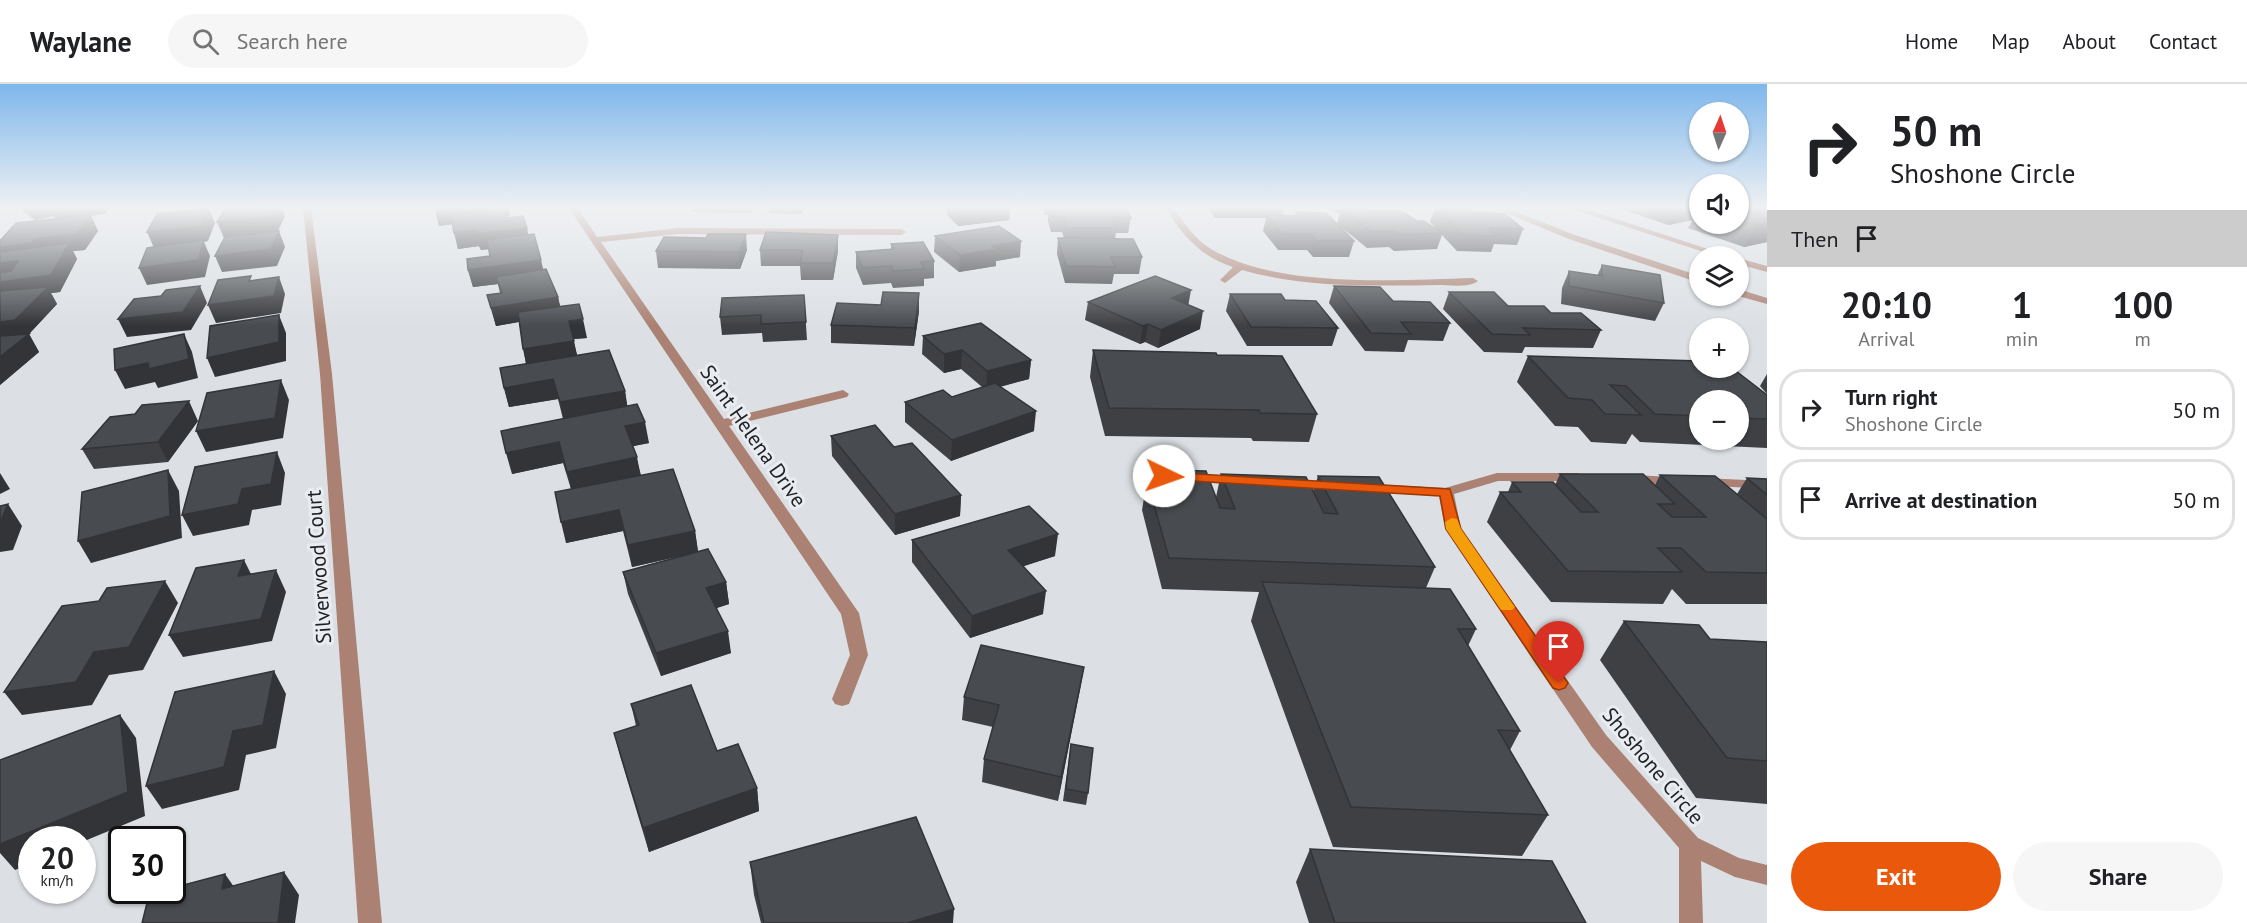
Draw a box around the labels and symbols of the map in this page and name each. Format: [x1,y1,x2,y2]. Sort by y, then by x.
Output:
north arrow [1689,102,1749,162]
street label: Saint Helena Drive [694,359,813,512]
position arrow [1132,444,1196,508]
street label: Silverwood Court [300,489,337,645]
pin [1533,621,1584,683]
street label: Shoshone Circle [1597,702,1710,830]
speed limit sign: 30 [108,826,186,904]

